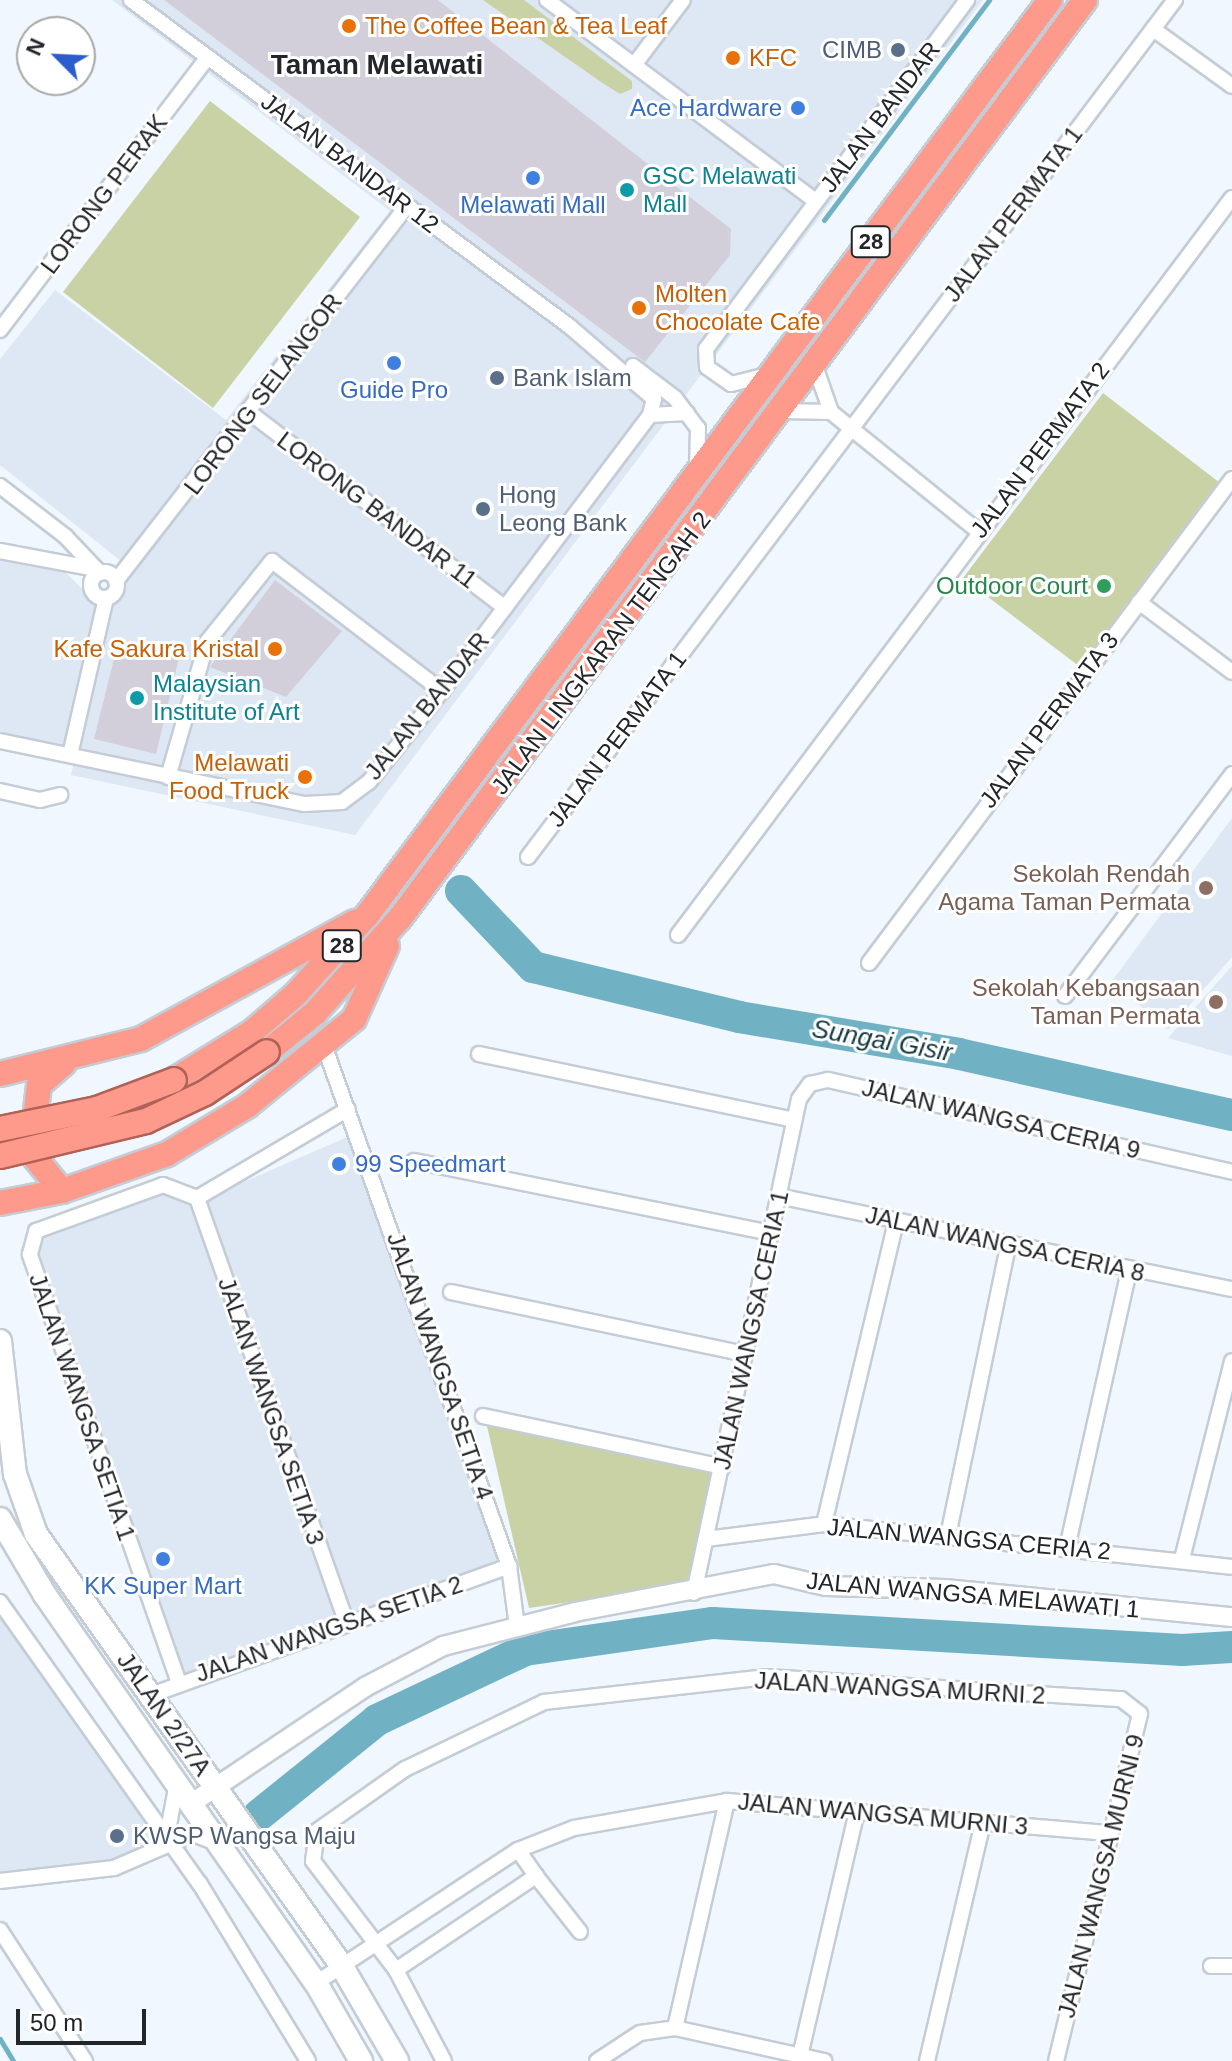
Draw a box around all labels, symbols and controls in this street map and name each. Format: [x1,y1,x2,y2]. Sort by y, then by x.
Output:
place label: The Coffee Bean & Tea Leaf [365,12,667,40]
north arrow [16,16,96,96]
marker: The Coffee Bean & Tea Leaf [340,17,358,35]
text: N [21,35,50,59]
street label: JALAN BANDAR [814,36,946,198]
place label: CIMB [822,36,882,64]
marker: CIMB [889,41,907,59]
place label: KFC [749,44,797,72]
district label: Taman Melawati [271,48,483,82]
marker: KFC [724,49,742,67]
street label: JALAN BANDAR 12 [256,87,444,239]
place label: Ace Hardware [630,94,782,122]
marker: Ace Hardware [789,99,807,117]
street label: LORONG PERAK [35,109,173,279]
street label: JALAN PERMATA 1 [937,120,1089,308]
place label: GSC Melawati Mall [643,162,796,218]
marker: Melawati Mall [524,169,542,187]
marker: GSC Melawati Mall [618,181,636,199]
place label: Melawati Mall [460,191,606,219]
road number: 28 [849,224,893,260]
place label: Molten Chocolate Cafe [655,280,820,336]
street label: LORONG SELANGOR [178,288,348,500]
marker: Molten Chocolate Cafe [630,299,648,317]
marker: Guide Pro [385,354,403,372]
street label: JALAN PERMATA 2 [964,356,1116,544]
place label: Bank Islam [513,364,632,392]
marker: Bank Islam [488,369,506,387]
place label: Guide Pro [340,376,448,404]
street label: LORONG BANDAR 11 [272,426,482,594]
place label: Hong Leong Bank [499,481,627,537]
marker: Hong Leong Bank [474,500,492,518]
street label: JALAN LINGKARAN TENGAH 2 [485,506,717,800]
place label: Outdoor Court [936,572,1088,600]
marker: Outdoor Court [1095,577,1113,595]
street label: JALAN BANDAR [359,626,495,786]
street label: JALAN PERMATA 3 [973,626,1125,814]
place label: Kafe Sakura Kristal [54,635,259,663]
marker: Kafe Sakura Kristal [266,640,284,658]
street label: JALAN PERMATA 1 [541,645,693,833]
place label: Malaysian Institute of Art [153,670,301,726]
marker: Malaysian Institute of Art [128,689,146,707]
place label: Melawati Food Truck [169,749,289,805]
marker: Melawati Food Truck [296,768,314,786]
place label: Sekolah Rendah Agama Taman Permata [938,860,1190,916]
marker: Sekolah Rendah Agama Taman Permata [1197,879,1215,897]
road number: 28 [320,928,364,964]
place label: Sekolah Kebangsaan Taman Permata [972,974,1200,1030]
marker: Sekolah Kebangsaan Taman Permata [1207,993,1225,1011]
water label: Sungai Gisir [810,1013,954,1069]
street label: JALAN WANGSA CERIA 9 [858,1073,1144,1165]
place label: 99 Speedmart [355,1150,506,1178]
marker: 99 Speedmart [330,1155,348,1173]
street label: JALAN WANGSA CERIA 1 [707,1187,795,1473]
street label: JALAN WANGSA CERIA 8 [862,1200,1148,1288]
street label: JALAN WANGSA SETIA 4 [380,1227,500,1505]
street label: JALAN WANGSA SETIA 1 [22,1268,142,1546]
street label: JALAN WANGSA SETIA 3 [211,1272,331,1550]
street label: JALAN WANGSA CERIA 2 [825,1512,1113,1566]
marker: KK Super Mart [154,1550,172,1568]
street label: JALAN WANGSA MELAWATI 1 [805,1566,1141,1624]
street label: JALAN WANGSA SETIA 2 [190,1569,468,1689]
place label: KK Super Mart [84,1572,242,1600]
street label: JALAN 2/27A [111,1647,217,1781]
street label: JALAN WANGSA MURNI 2 [753,1666,1047,1710]
street label: JALAN WANGSA MURNI 9 [1052,1731,1150,2021]
street label: JALAN WANGSA MURNI 3 [736,1787,1030,1841]
place label: KWSP Wangsa Maju [133,1822,356,1850]
marker: KWSP Wangsa Maju [108,1827,126,1845]
scale bar [20,1993,150,2043]
text: 50 m [30,2009,83,2036]

